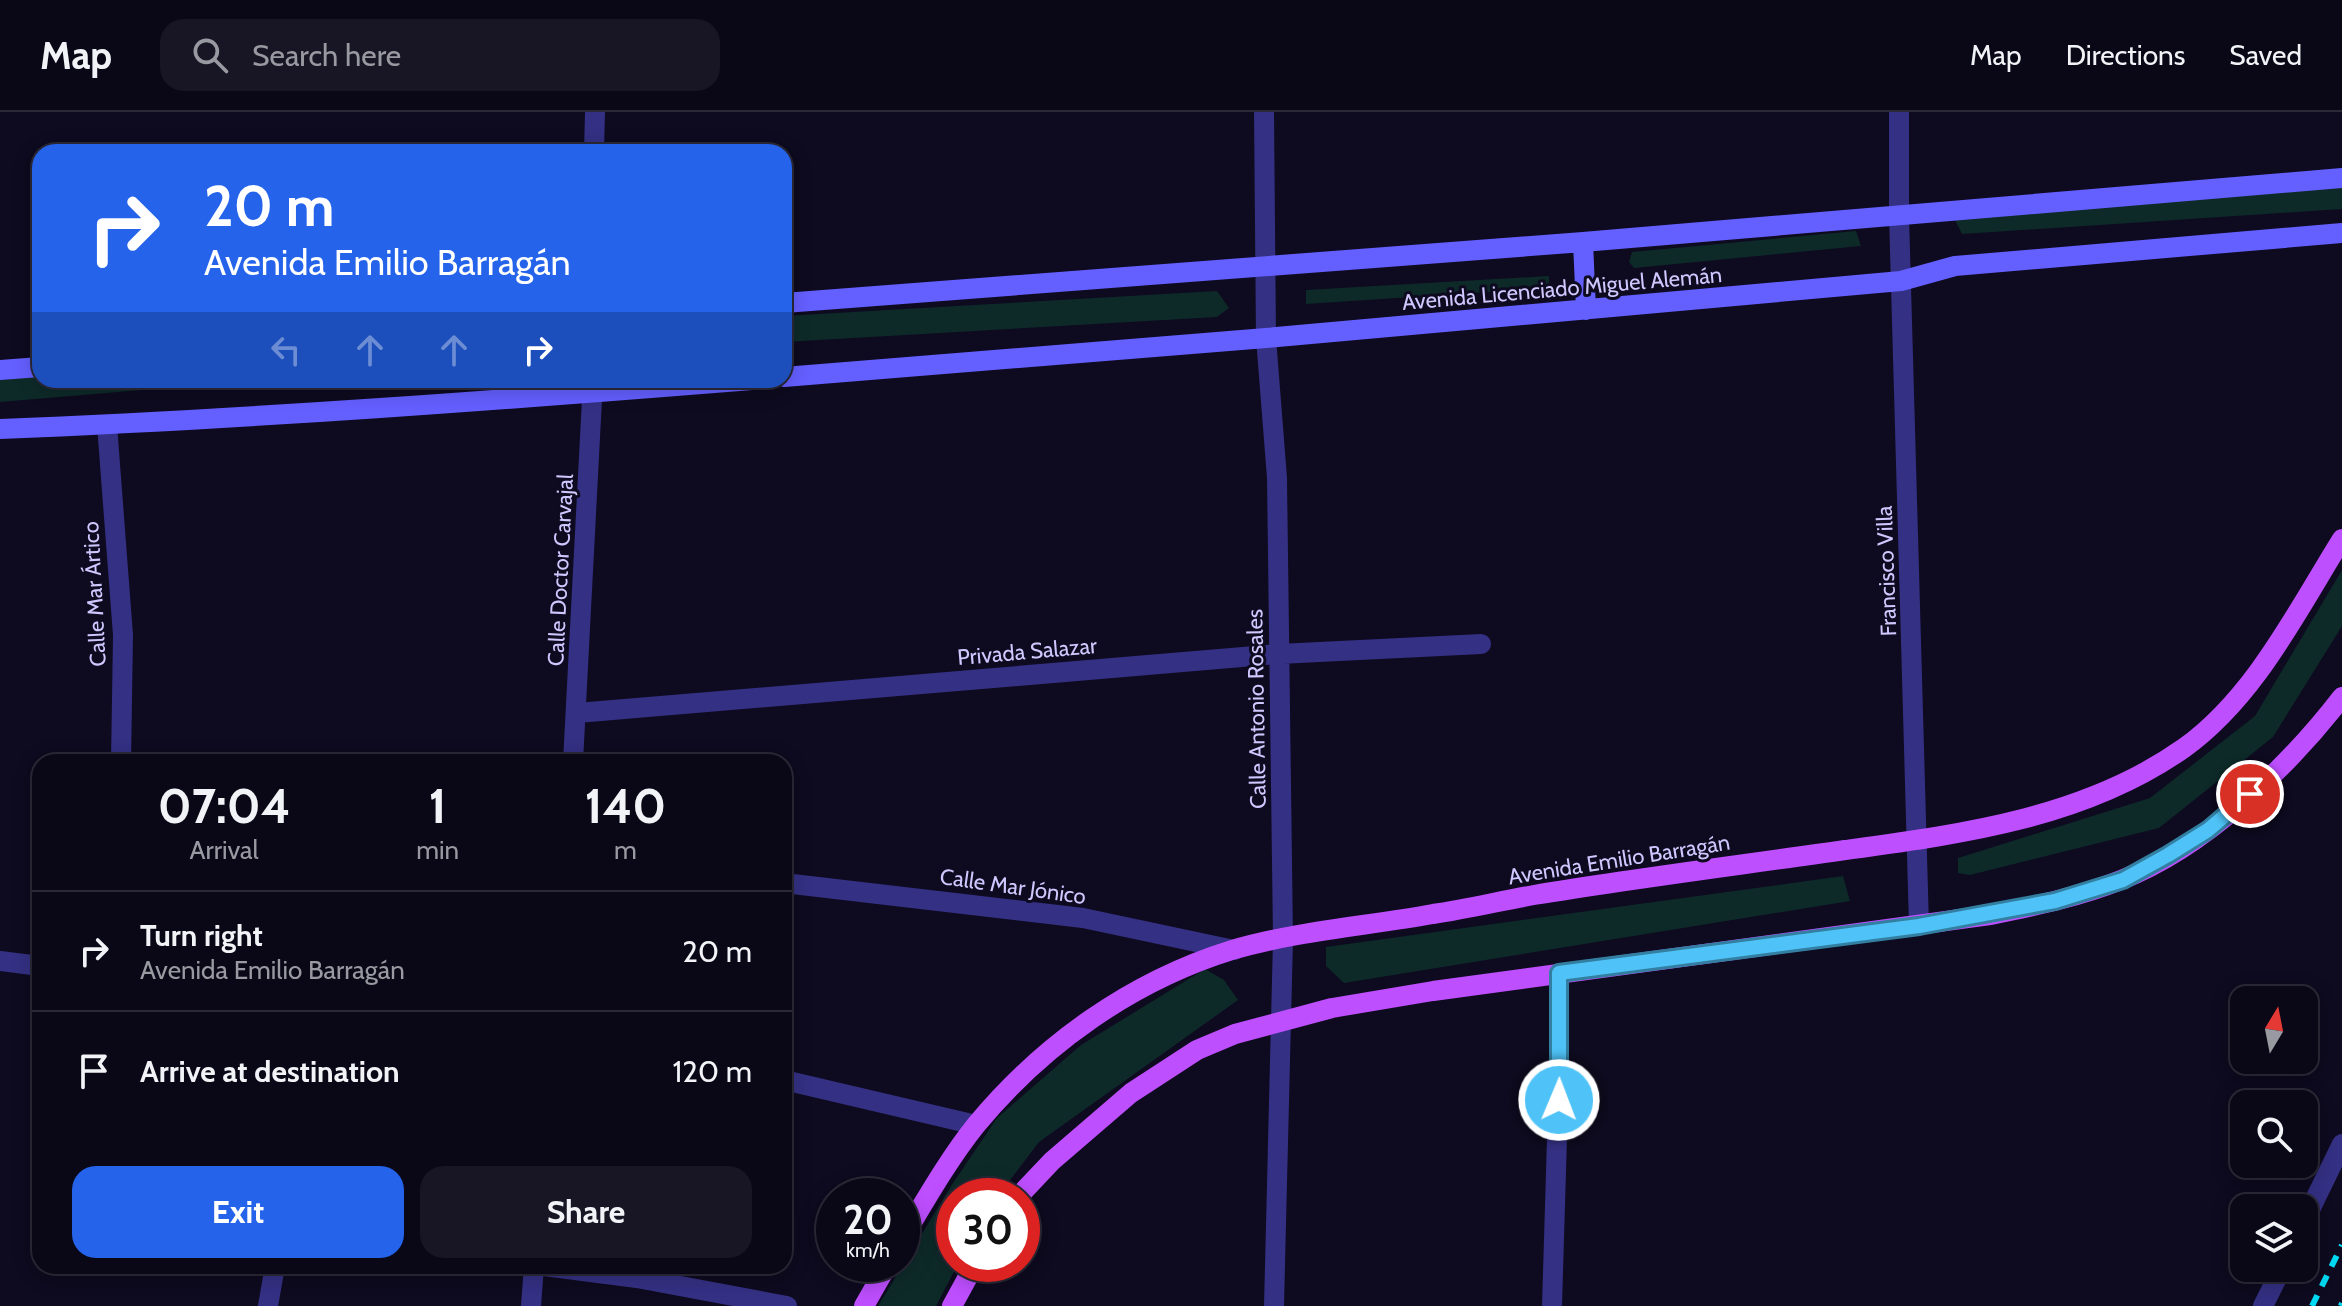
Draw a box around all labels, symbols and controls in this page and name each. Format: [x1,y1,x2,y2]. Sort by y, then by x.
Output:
search box [160,19,720,91]
text: Map [40,32,112,79]
icon: search [188,33,232,77]
text: Search here [252,37,401,74]
text: Map [1970,38,2022,72]
text: Directions [2066,38,2185,72]
text: Saved [2229,38,2302,72]
text: 20 m [204,172,334,240]
icon: right [72,176,176,280]
text: Avenida Emilio Barragán [204,240,571,284]
street label: Avenida Licenciado Miguel Alemán [1401,261,1723,316]
icon: left [264,328,308,372]
icon: ahead [348,328,392,372]
icon: ahead [432,328,476,372]
icon: right [516,328,560,372]
street label: Calle Doctor Carvajal [542,472,579,667]
street label: Francisco Villa [1871,505,1902,637]
street label: Calle Mar Ártico [77,521,112,667]
street label: Calle Antonio Rosales [1241,609,1272,809]
street label: Privada Salazar [956,632,1098,671]
pin [2216,760,2284,828]
icon: arrive [2228,772,2272,816]
text: 07:04 [158,777,290,835]
text: 1 [429,777,446,835]
text: 140 [585,777,666,835]
street label: Avenida Emilio Barragán [1506,829,1732,890]
text: Arrival [189,834,259,866]
text: min [416,834,459,866]
text: m [614,834,637,866]
street label: Calle Mar Jónico [938,863,1088,910]
text: Turn right [140,917,263,954]
icon: right [72,929,116,973]
text: 20 m [682,933,752,970]
text: Avenida Emilio Barragán [140,954,405,986]
north arrow [2230,986,2318,1074]
map controls [2230,986,2318,1282]
icon: arrive [72,1049,116,1093]
text: Arrive at destination [140,1053,400,1090]
text: 120 m [672,1053,752,1090]
position arrow [1517,1058,1601,1142]
button: search [2230,1090,2318,1178]
button: Exit [72,1166,404,1258]
button: Share [420,1166,752,1258]
speed limit sign: 30 [936,1178,1040,1282]
button: layers [2230,1194,2318,1282]
text: 20 [843,1195,893,1244]
text: km/h [846,1238,890,1262]

